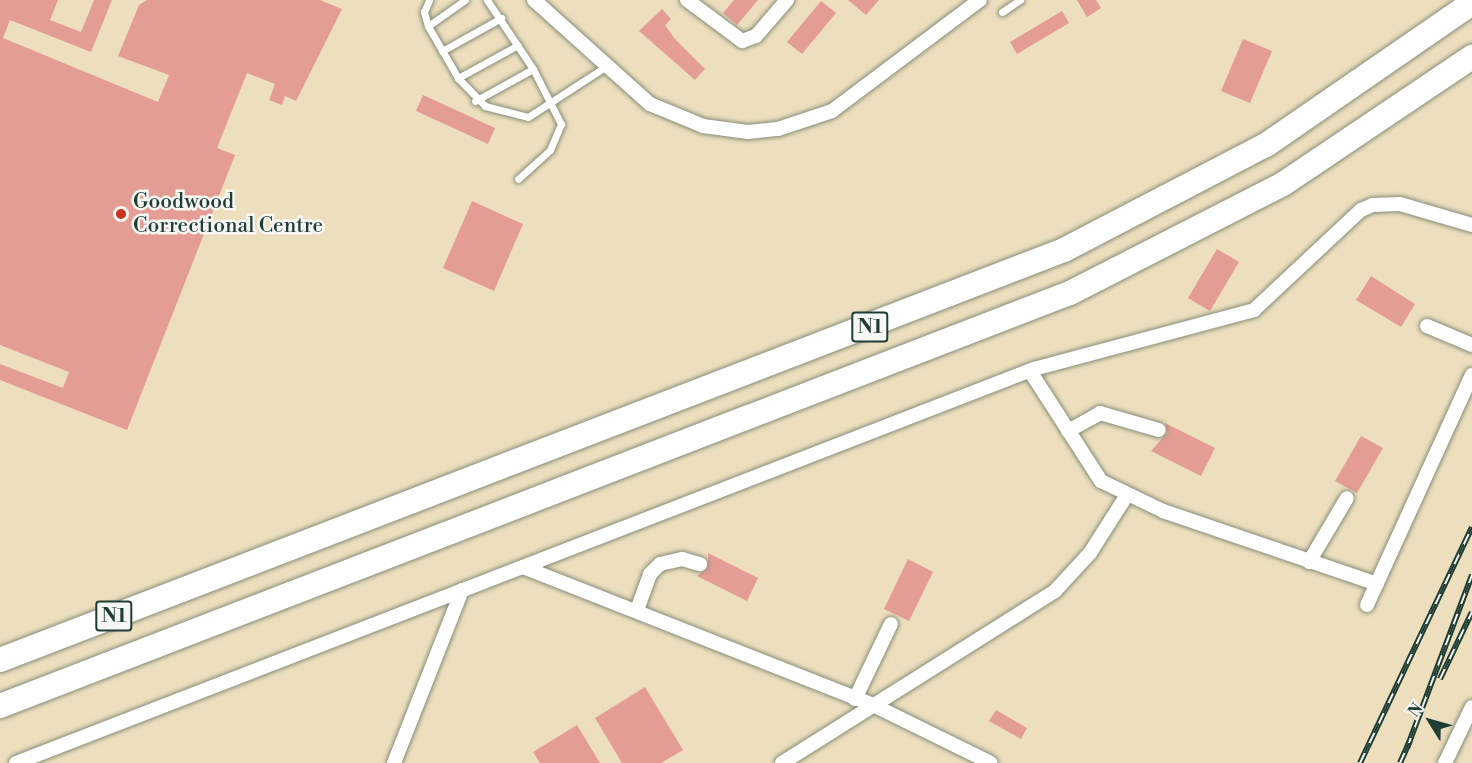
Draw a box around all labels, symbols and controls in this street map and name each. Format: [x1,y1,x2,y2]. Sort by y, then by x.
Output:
place label: Goodwood Correctional Centre [133,189,323,239]
marker: Goodwood Correctional Centre [114,207,128,221]
road number: N1 [850,310,890,344]
road number: N1 [94,599,134,633]
north arrow [1400,691,1460,751]
text: N [1404,699,1427,721]

